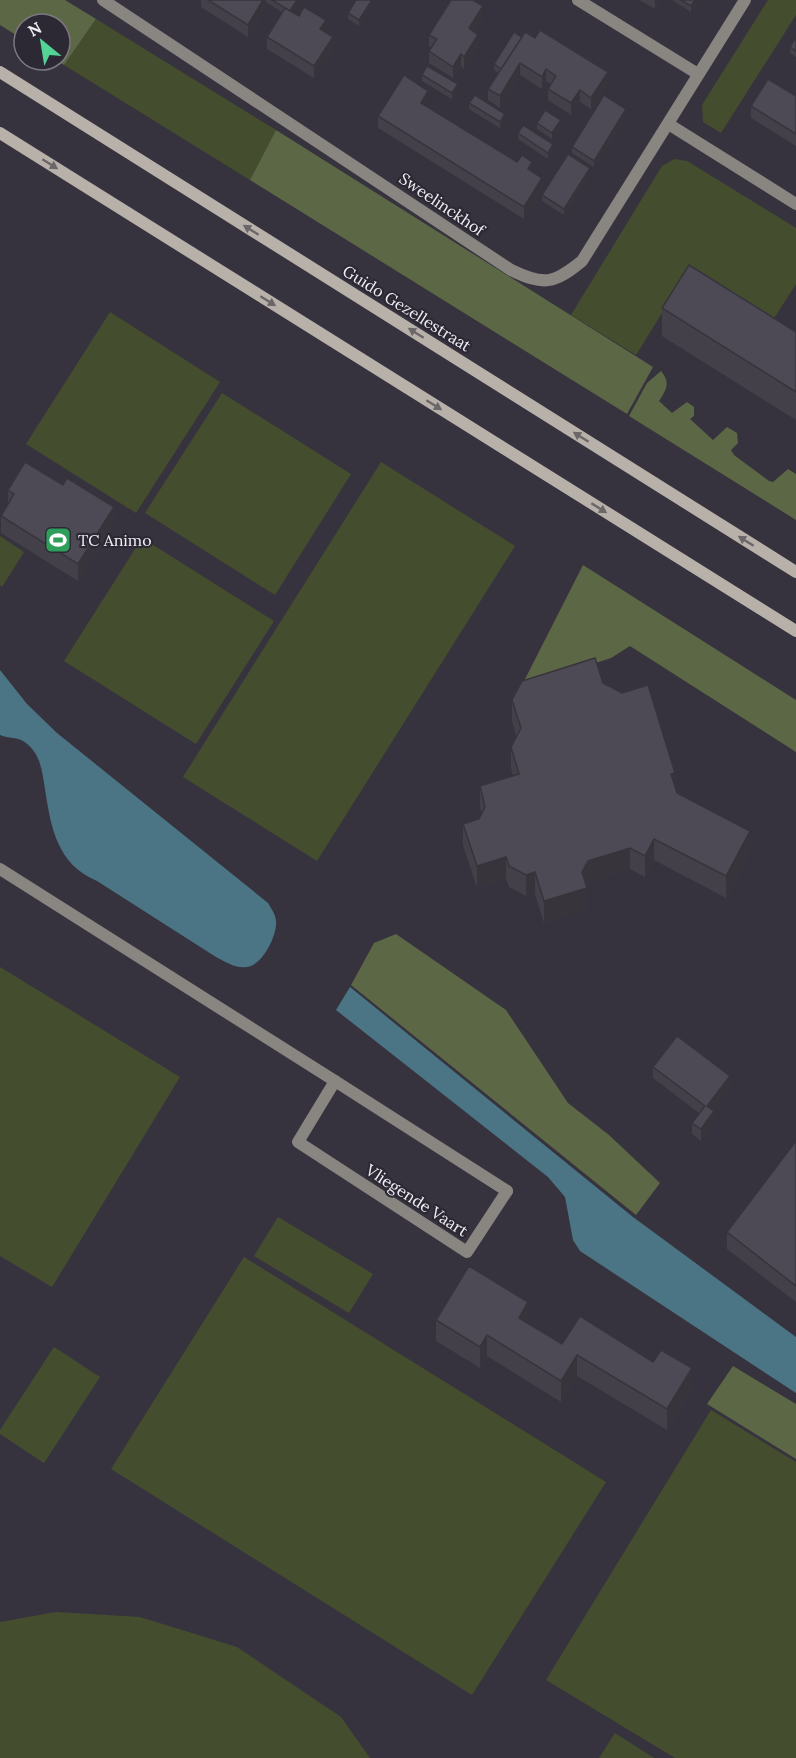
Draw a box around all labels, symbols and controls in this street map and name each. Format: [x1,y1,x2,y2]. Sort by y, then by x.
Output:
north arrow [12,12,72,72]
text: N [24,17,45,41]
one-way arrow [42,159,58,170]
street label: Sweelinckhof [395,168,490,241]
one-way arrow [243,224,259,235]
street label: Guido Gezellestraat [339,260,475,356]
one-way arrow [260,296,276,307]
one-way arrow [408,328,424,339]
one-way arrow [426,399,442,410]
one-way arrow [573,431,589,442]
one-way arrow [591,502,607,513]
sports icon: TC Animo [43,525,73,555]
place label: TC Animo [78,530,152,550]
one-way arrow [738,535,755,546]
street label: Vliegende Vaart [361,1159,472,1241]

